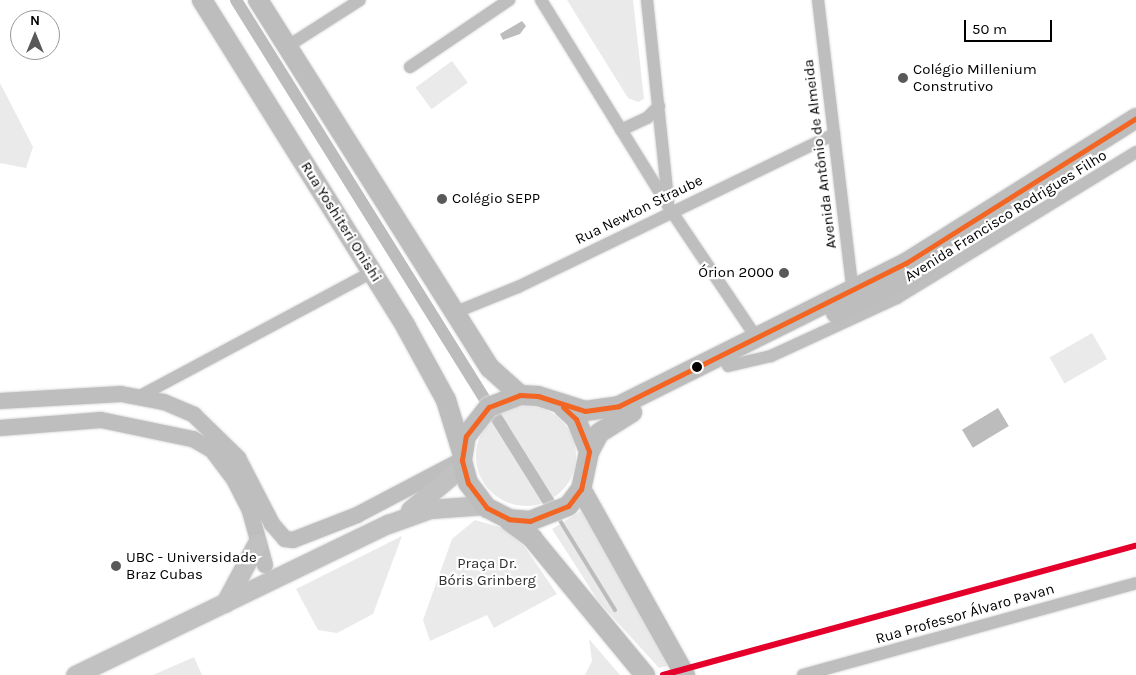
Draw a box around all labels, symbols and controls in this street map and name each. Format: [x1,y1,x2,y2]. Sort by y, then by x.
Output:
north arrow [10,10,60,60]
scale bar [966,10,1054,42]
text: N [30,12,40,29]
text: 50 m [972,20,1007,38]
street label: Avenida Antônio de Almeida [799,58,841,250]
place label: Colégio Millenium Construtivo [913,60,1037,95]
marker: Colégio Millenium Construtivo [897,72,909,84]
street label: Avenida Francisco Rodrigues Filho [902,146,1110,286]
street label: Rua Yoshiteri Onishi [297,159,385,285]
street label: Rua Newton Straube [572,171,706,249]
place label: Colégio SEPP [452,190,540,208]
marker: Colégio SEPP [436,193,448,205]
place label: Órion 2000 [698,264,774,282]
marker: Órion 2000 [778,267,790,279]
unlabelled marker [692,362,702,372]
place label: UBC - Universidade Braz Cubas [126,548,257,583]
park label: Praça Dr. Bóris Grinberg [438,554,536,589]
marker: UBC - Universidade Braz Cubas [110,560,122,572]
street label: Rua Professor Álvaro Pavan [874,580,1056,648]

